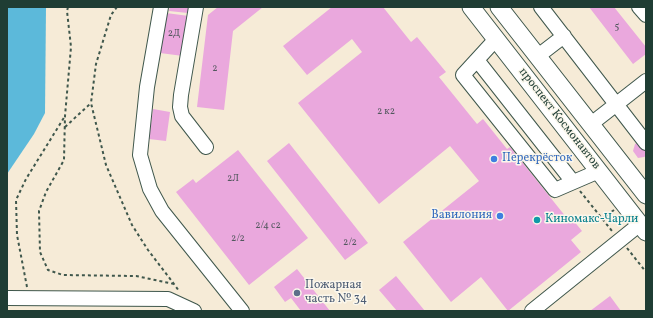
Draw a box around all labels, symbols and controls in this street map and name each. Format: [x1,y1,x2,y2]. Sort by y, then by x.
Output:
house number: 5 [615,21,619,33]
house number: 2Д [168,28,180,40]
house number: 2 [212,63,218,75]
street label: проспект Космонавтов [515,66,603,172]
house number: 2 к2 [377,106,395,118]
place label: Перекрёсток [502,152,572,166]
marker: Перекрёсток [489,154,499,164]
house number: 2Л [227,173,239,185]
place label: Вавилония [431,209,492,223]
marker: Вавилония [495,211,505,221]
place label: Киномакс-Чарли [545,213,638,227]
marker: Киномакс-Чарли [532,215,542,225]
house number: 2/4 с2 [255,220,281,232]
house number: 2/2 [231,233,245,245]
house number: 2/2 [343,237,357,249]
place label: Пожарная часть № 34 [305,279,367,307]
marker: Пожарная часть № 34 [292,288,302,298]

